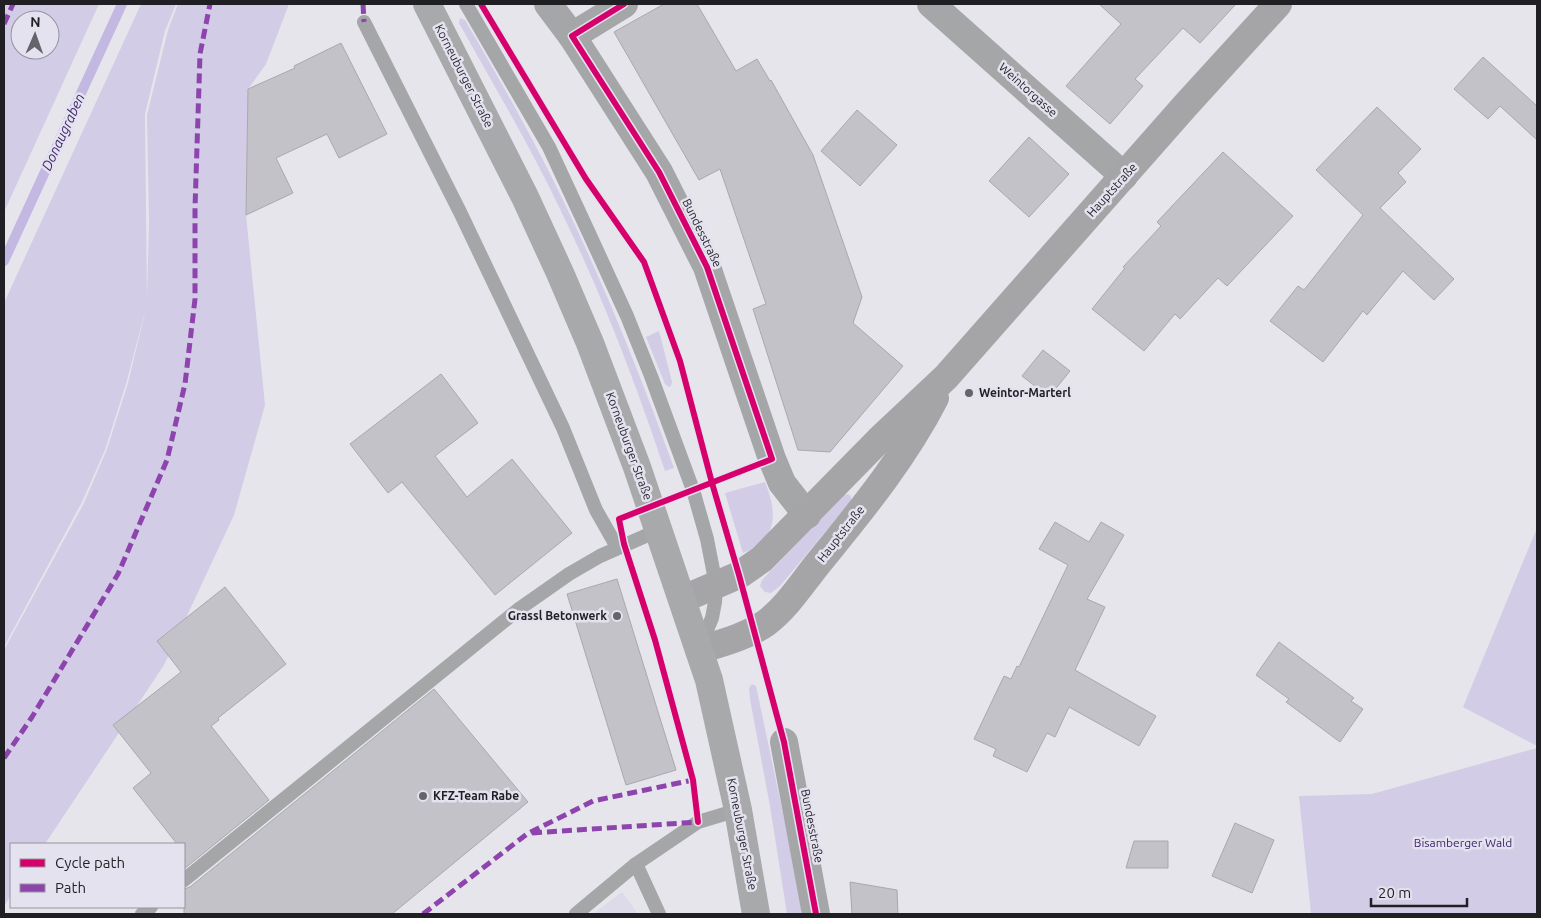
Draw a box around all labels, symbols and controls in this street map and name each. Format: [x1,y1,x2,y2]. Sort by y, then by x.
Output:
north arrow [10,10,60,60]
text: N [30,14,41,30]
street label: Korneuburger Straße [433,22,496,129]
street label: Weintorgasse [997,60,1060,119]
water label: Donaugraben [38,91,88,173]
street label: Hauptstraße [1084,160,1139,219]
street label: Bundesstraße [680,196,725,269]
place label: Weintor-Marterl [979,386,1071,399]
marker: Weintor-Marterl [963,387,975,399]
street label: Korneuburger Straße [604,390,655,502]
street label: Hauptstraße [815,503,867,564]
place label: Grassl Betonwerk [508,609,607,622]
marker: Grassl Betonwerk [611,610,623,622]
street label: Korneuburger Straße [725,777,760,891]
street label: Bundesstraße [799,788,826,864]
place label: KFZ-Team Rabe [433,789,519,802]
marker: KFZ-Team Rabe [417,790,429,802]
park label: Bisamberger Wald [1414,836,1512,849]
legend [10,843,185,908]
text: Cycle path [55,854,125,871]
scale bar [1371,876,1467,908]
text: Path [55,879,86,896]
text: 20 m [1378,884,1411,901]

